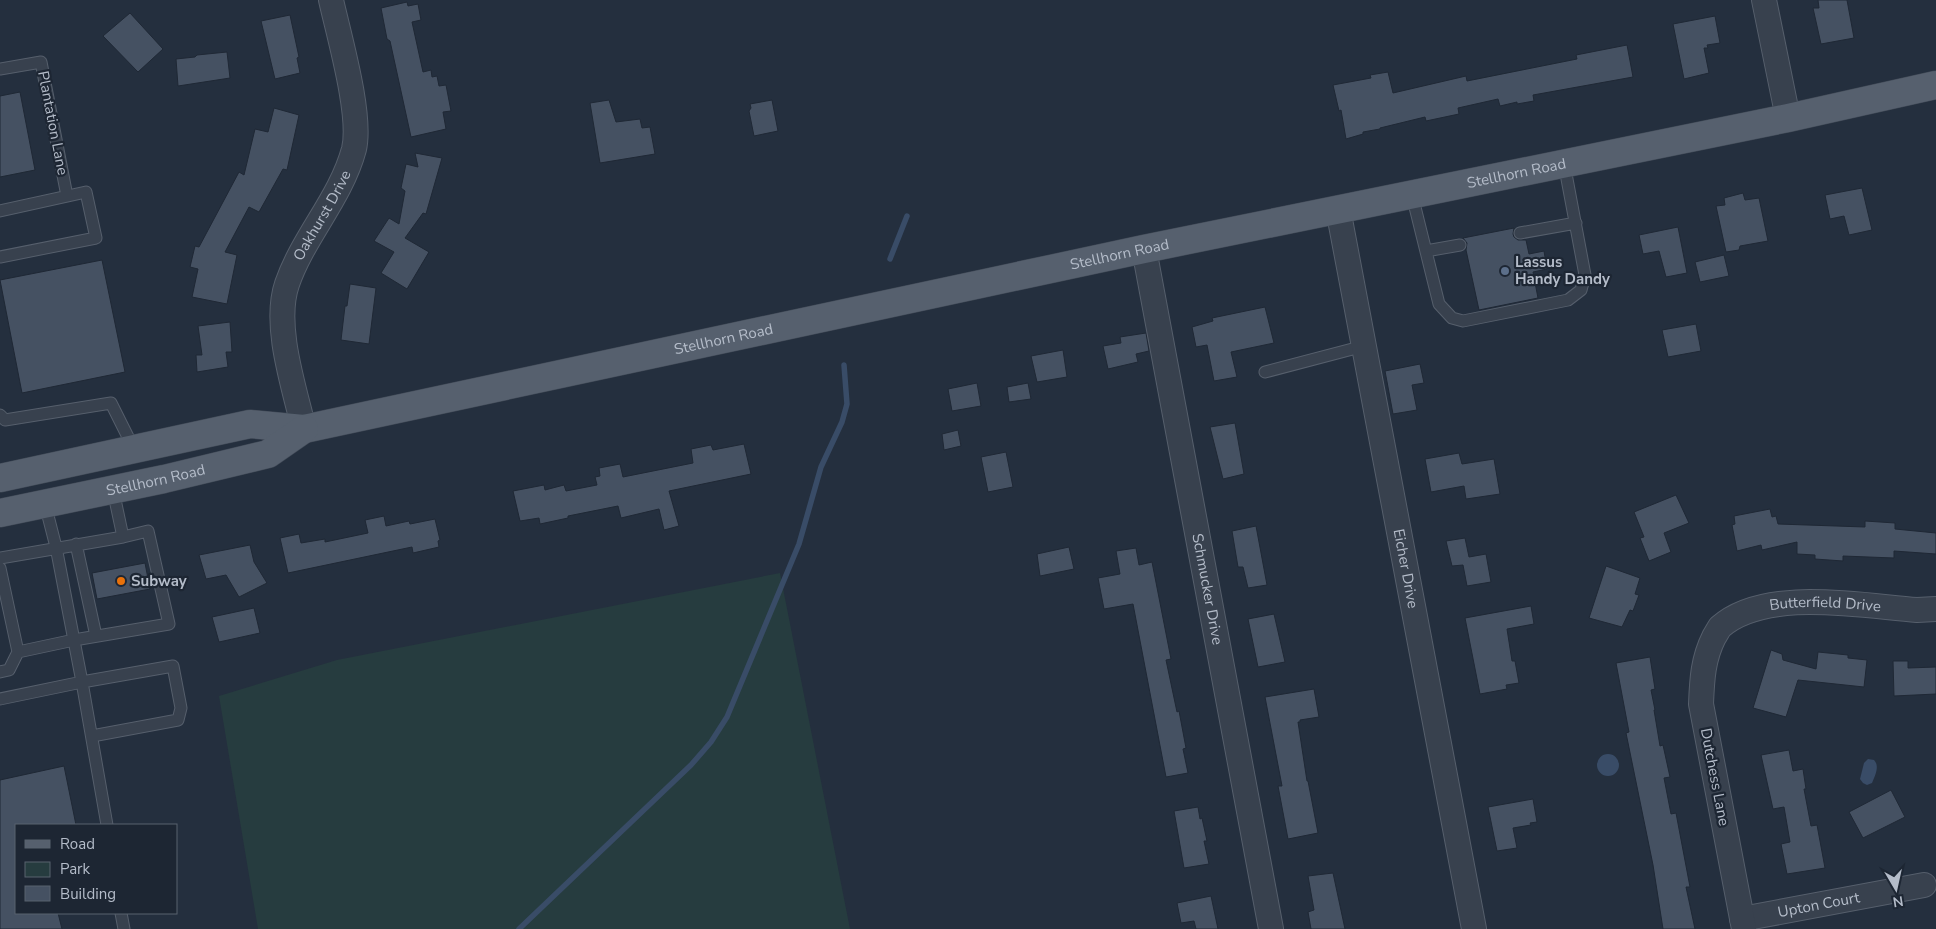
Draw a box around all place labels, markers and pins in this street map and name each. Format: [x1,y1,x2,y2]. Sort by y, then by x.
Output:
place label: Lassus Handy Dandy [1515,252,1610,289]
marker: Lassus Handy Dandy [1499,265,1511,277]
place label: Subway [131,571,187,591]
marker: Subway [115,575,127,587]

